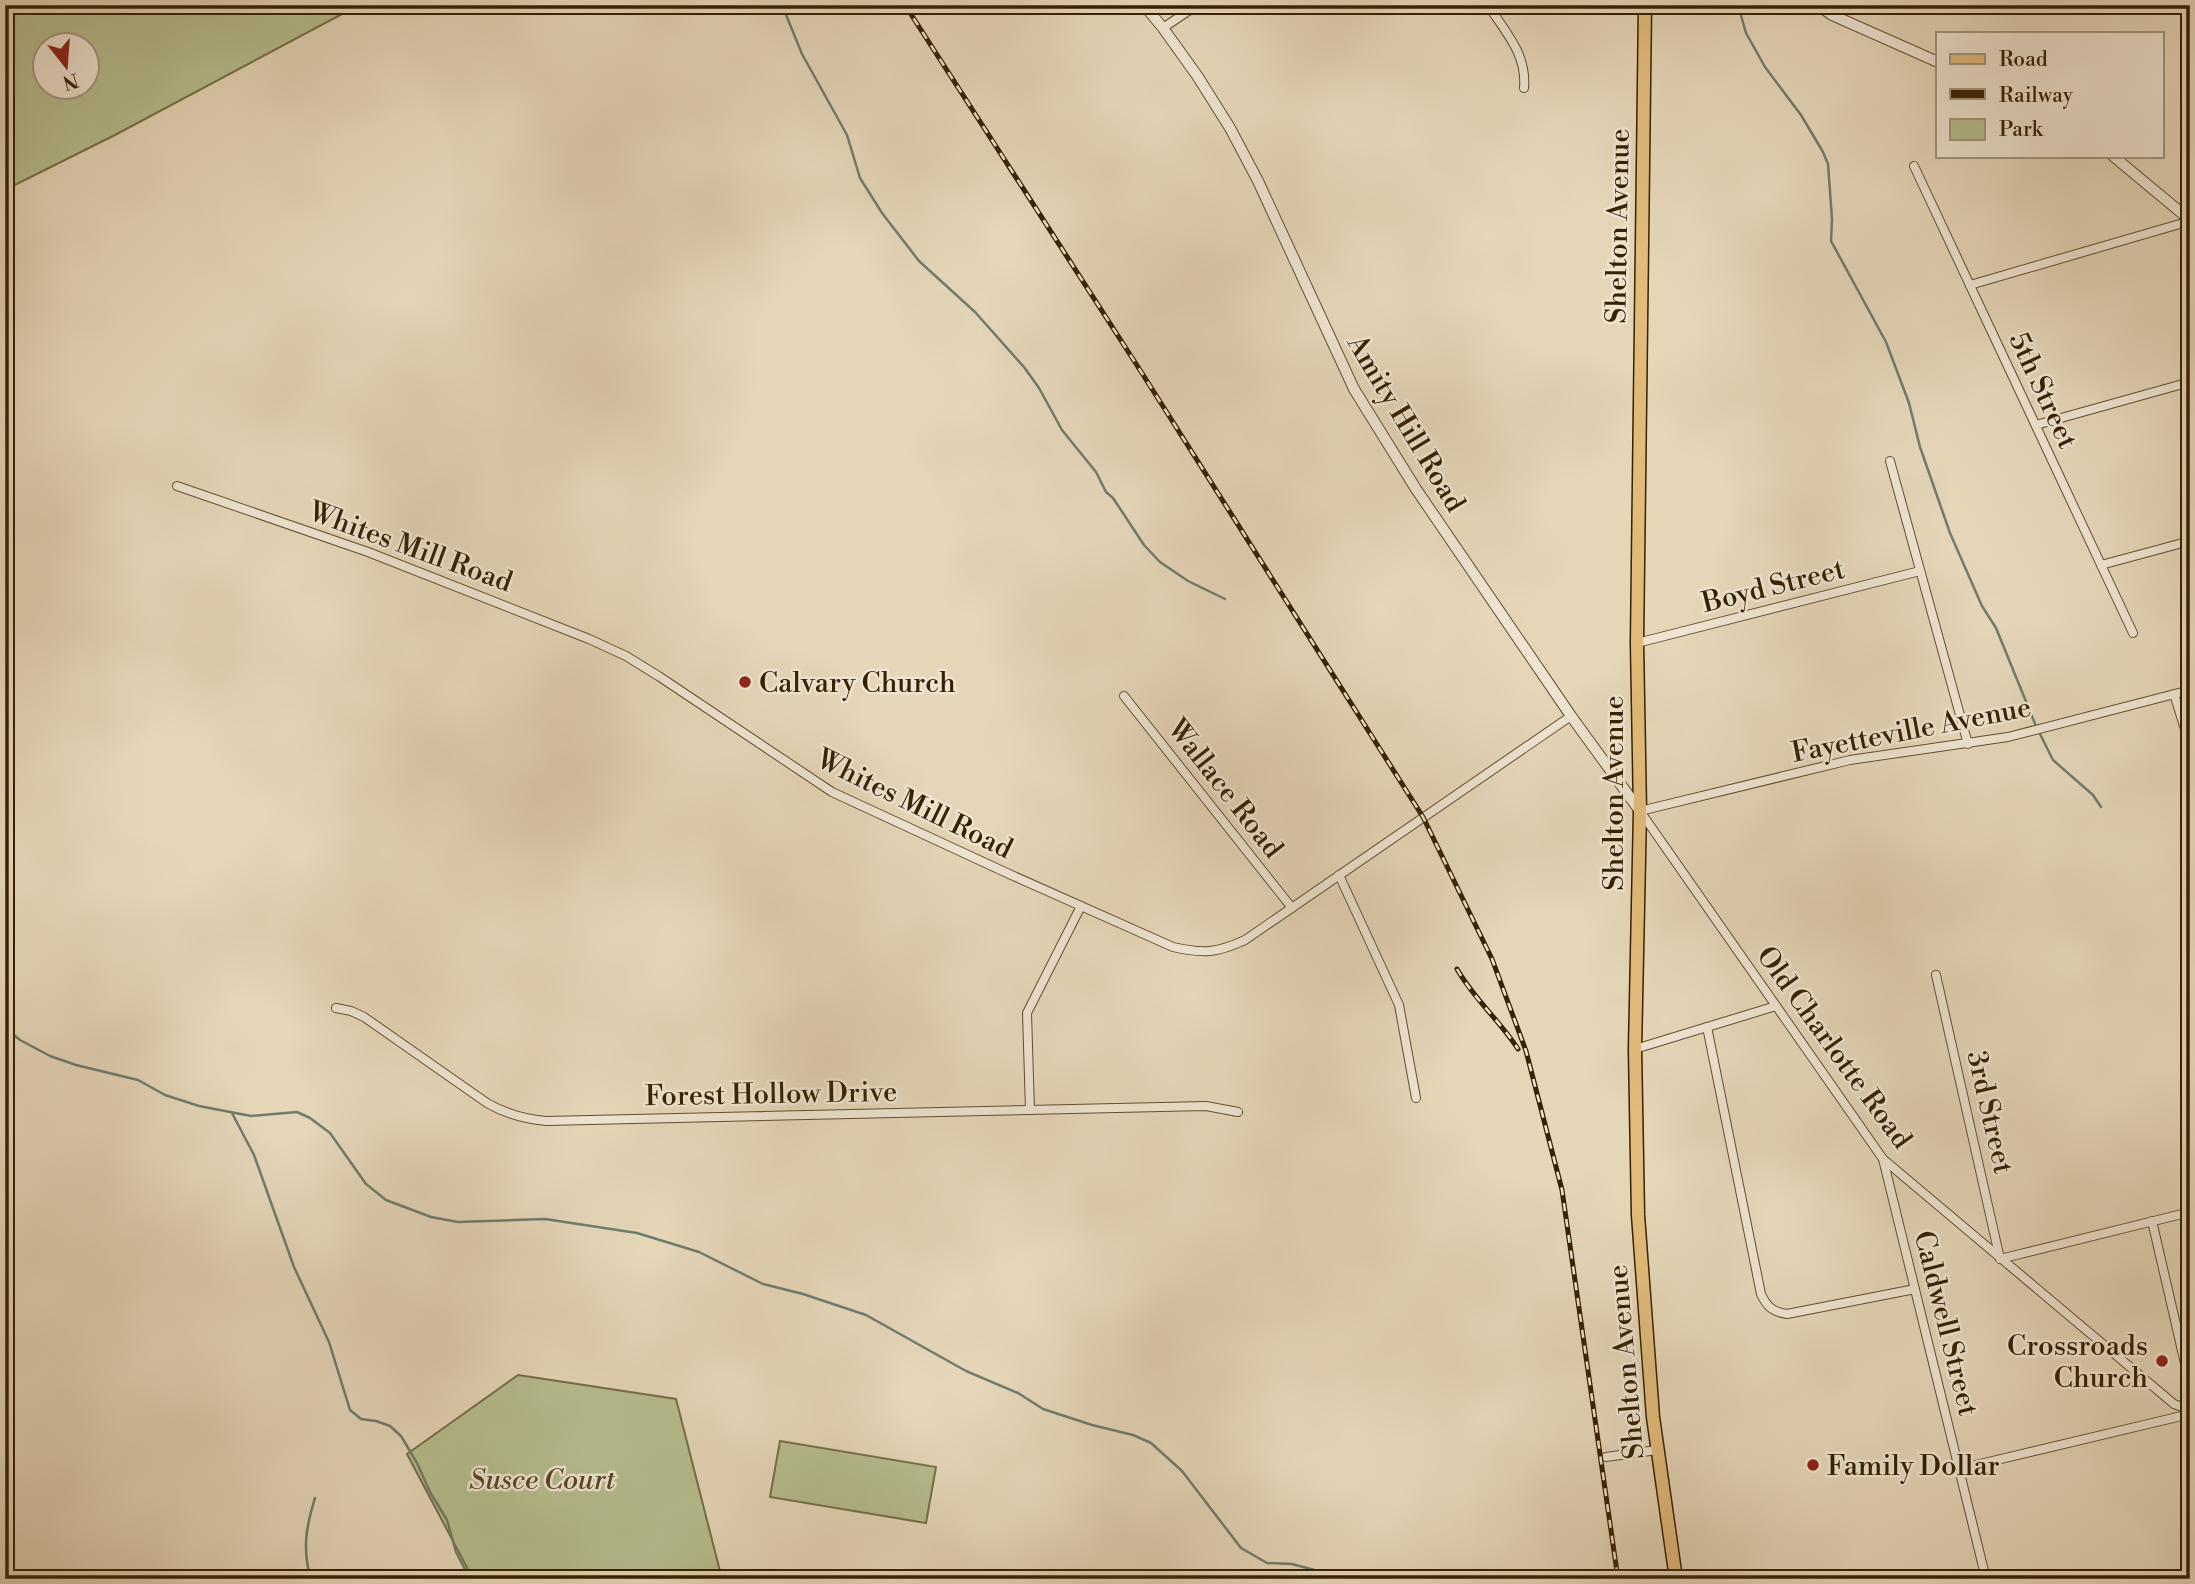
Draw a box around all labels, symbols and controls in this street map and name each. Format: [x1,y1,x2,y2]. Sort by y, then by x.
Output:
north arrow [32,32,102,102]
legend [1936,32,2164,158]
text: Road [1999,47,2048,73]
text: N [60,68,81,95]
text: Railway [1999,83,2074,109]
text: Park [1999,117,2044,143]
street label: Shelton Avenue [1599,128,1638,324]
street label: 5th Street [2001,327,2085,454]
street label: Amity Hill Road [1338,328,1472,519]
street label: Whites Mill Road [303,494,517,601]
street label: Boyd Street [1697,552,1848,621]
place label: Calvary Church [759,666,956,701]
marker: Calvary Church [737,674,753,690]
street label: Fayetteville Avenue [1788,690,2034,771]
street label: Shelton Avenue [1597,695,1632,891]
street label: Wallace Road [1159,711,1290,866]
street label: Whites Mill Road [810,741,1018,867]
street label: Old Charlotte Road [1749,940,1919,1156]
street label: 3rd Street [1958,1047,2021,1177]
street label: Forest Hollow Drive [644,1075,898,1114]
street label: Caldwell Street [1906,1227,1985,1420]
street label: Shelton Avenue [1601,1263,1652,1461]
place label: Crossroads Church [2007,1329,2148,1396]
marker: Crossroads Church [2154,1353,2170,1369]
place label: Family Dollar [1827,1449,2000,1484]
marker: Family Dollar [1805,1457,1821,1473]
park label: Susce Court [469,1463,616,1498]

